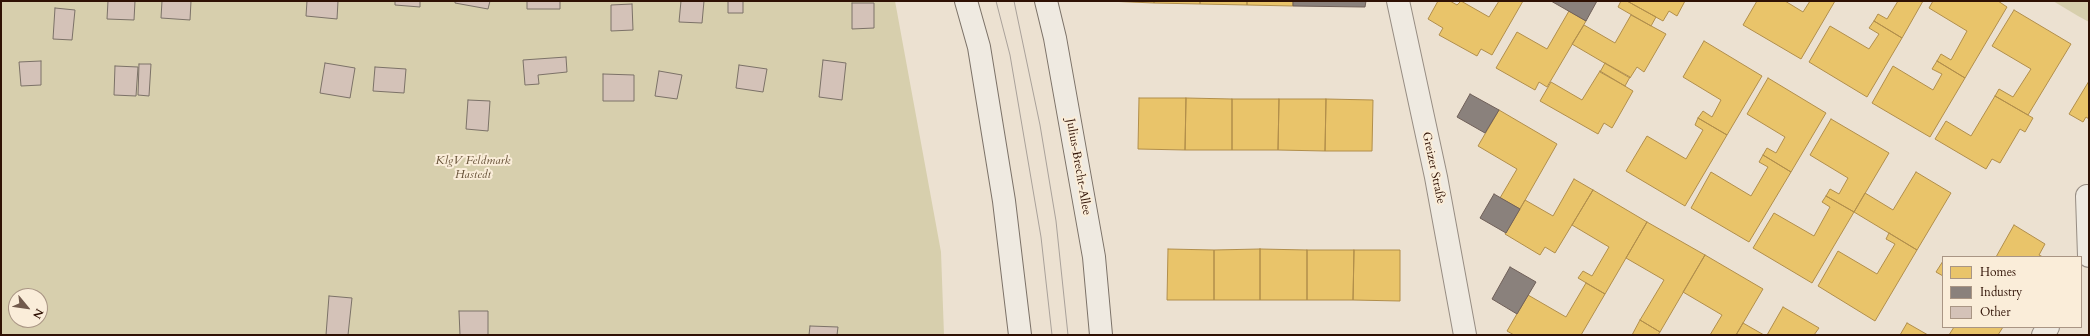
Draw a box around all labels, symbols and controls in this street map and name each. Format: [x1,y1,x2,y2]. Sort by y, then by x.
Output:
street label: Julius-Brecht-Allee [1062,118,1094,216]
street label: Greizer Straße [1418,131,1448,205]
park label: KlgV Feldmark Hastedt [436,154,510,182]
legend [1942,256,2082,328]
text: Homes [1980,264,2016,280]
text: Industry [1980,284,2022,300]
north arrow [8,288,48,328]
text: Other [1980,304,2011,320]
text: N [29,306,47,321]

